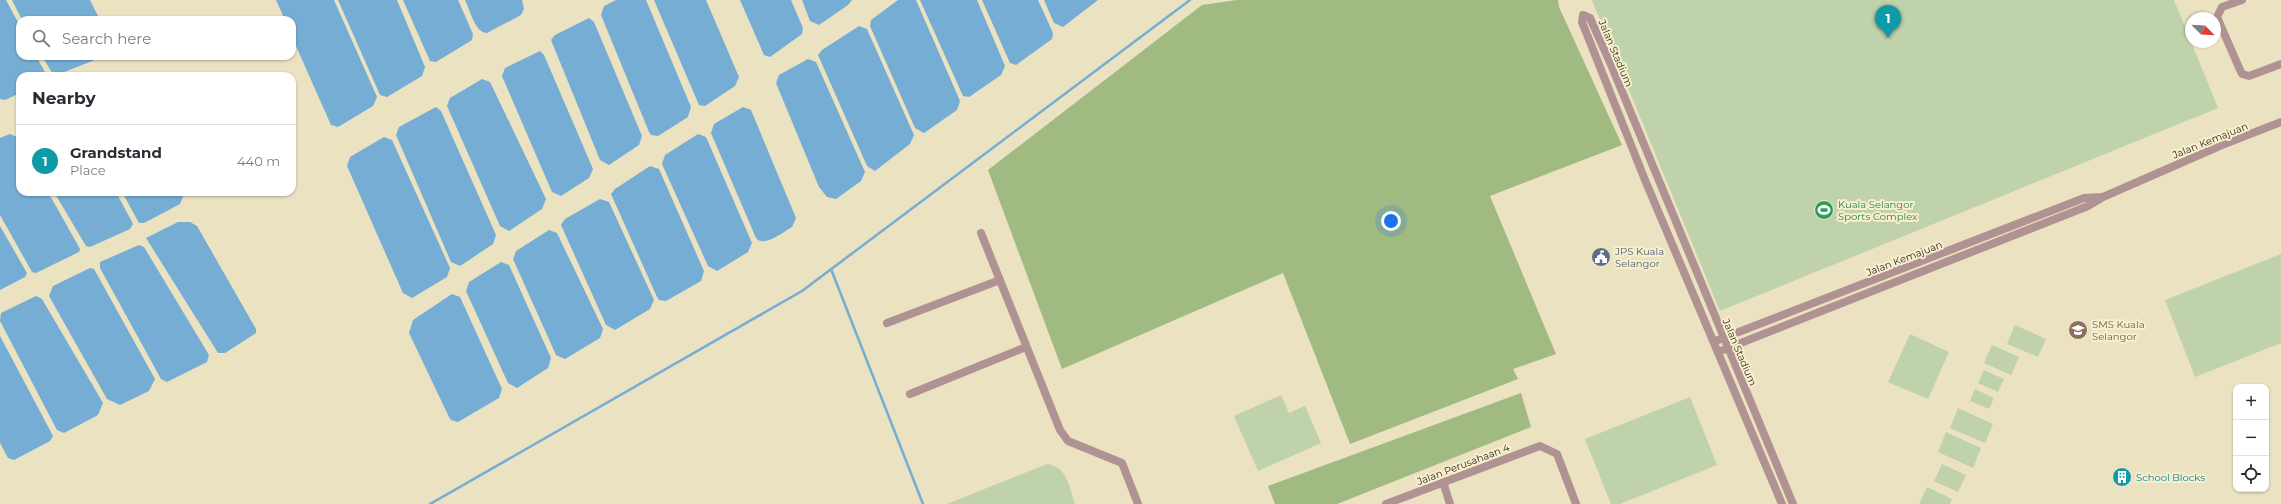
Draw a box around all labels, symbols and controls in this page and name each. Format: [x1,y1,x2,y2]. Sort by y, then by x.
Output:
pin: 1 [1875,5,1901,38]
north arrow [2185,12,2221,48]
search box [16,16,296,60]
street label: Jalan Stadium [1595,17,1636,89]
icon: search [30,27,52,49]
text: Search here [62,29,151,48]
text: Nearby [32,88,96,108]
street label: Jalan Kemajuan [2170,119,2250,162]
text: Grandstand [70,143,162,162]
text: 1 [42,153,48,169]
text: 440 m [237,153,280,169]
text: Place [70,162,106,178]
place label: Kuala Selangor Sports Complex [1838,198,1918,223]
sports icon: Kuala Selangor Sports Complex [1813,199,1835,221]
your location [1381,211,1401,231]
street label: Jalan Kemajuan [1863,238,1944,279]
place label: JPS Kuala Selangor [1614,245,1664,270]
public building icon: JPS Kuala Selangor [1590,246,1612,268]
street label: Jalan Stadium [1719,316,1760,388]
place label: SMS Kuala Selangor [2092,318,2145,343]
school or university icon: SMS Kuala Selangor [2067,319,2089,341]
map controls [2233,384,2269,492]
button: + [2233,384,2269,420]
button: − [2233,420,2269,456]
street label: Jalan Perusahaan 4 [1414,441,1512,488]
button: locate [2233,456,2269,492]
building icon: School Blocks [2111,466,2133,488]
place label: School Blocks [2136,471,2205,484]

